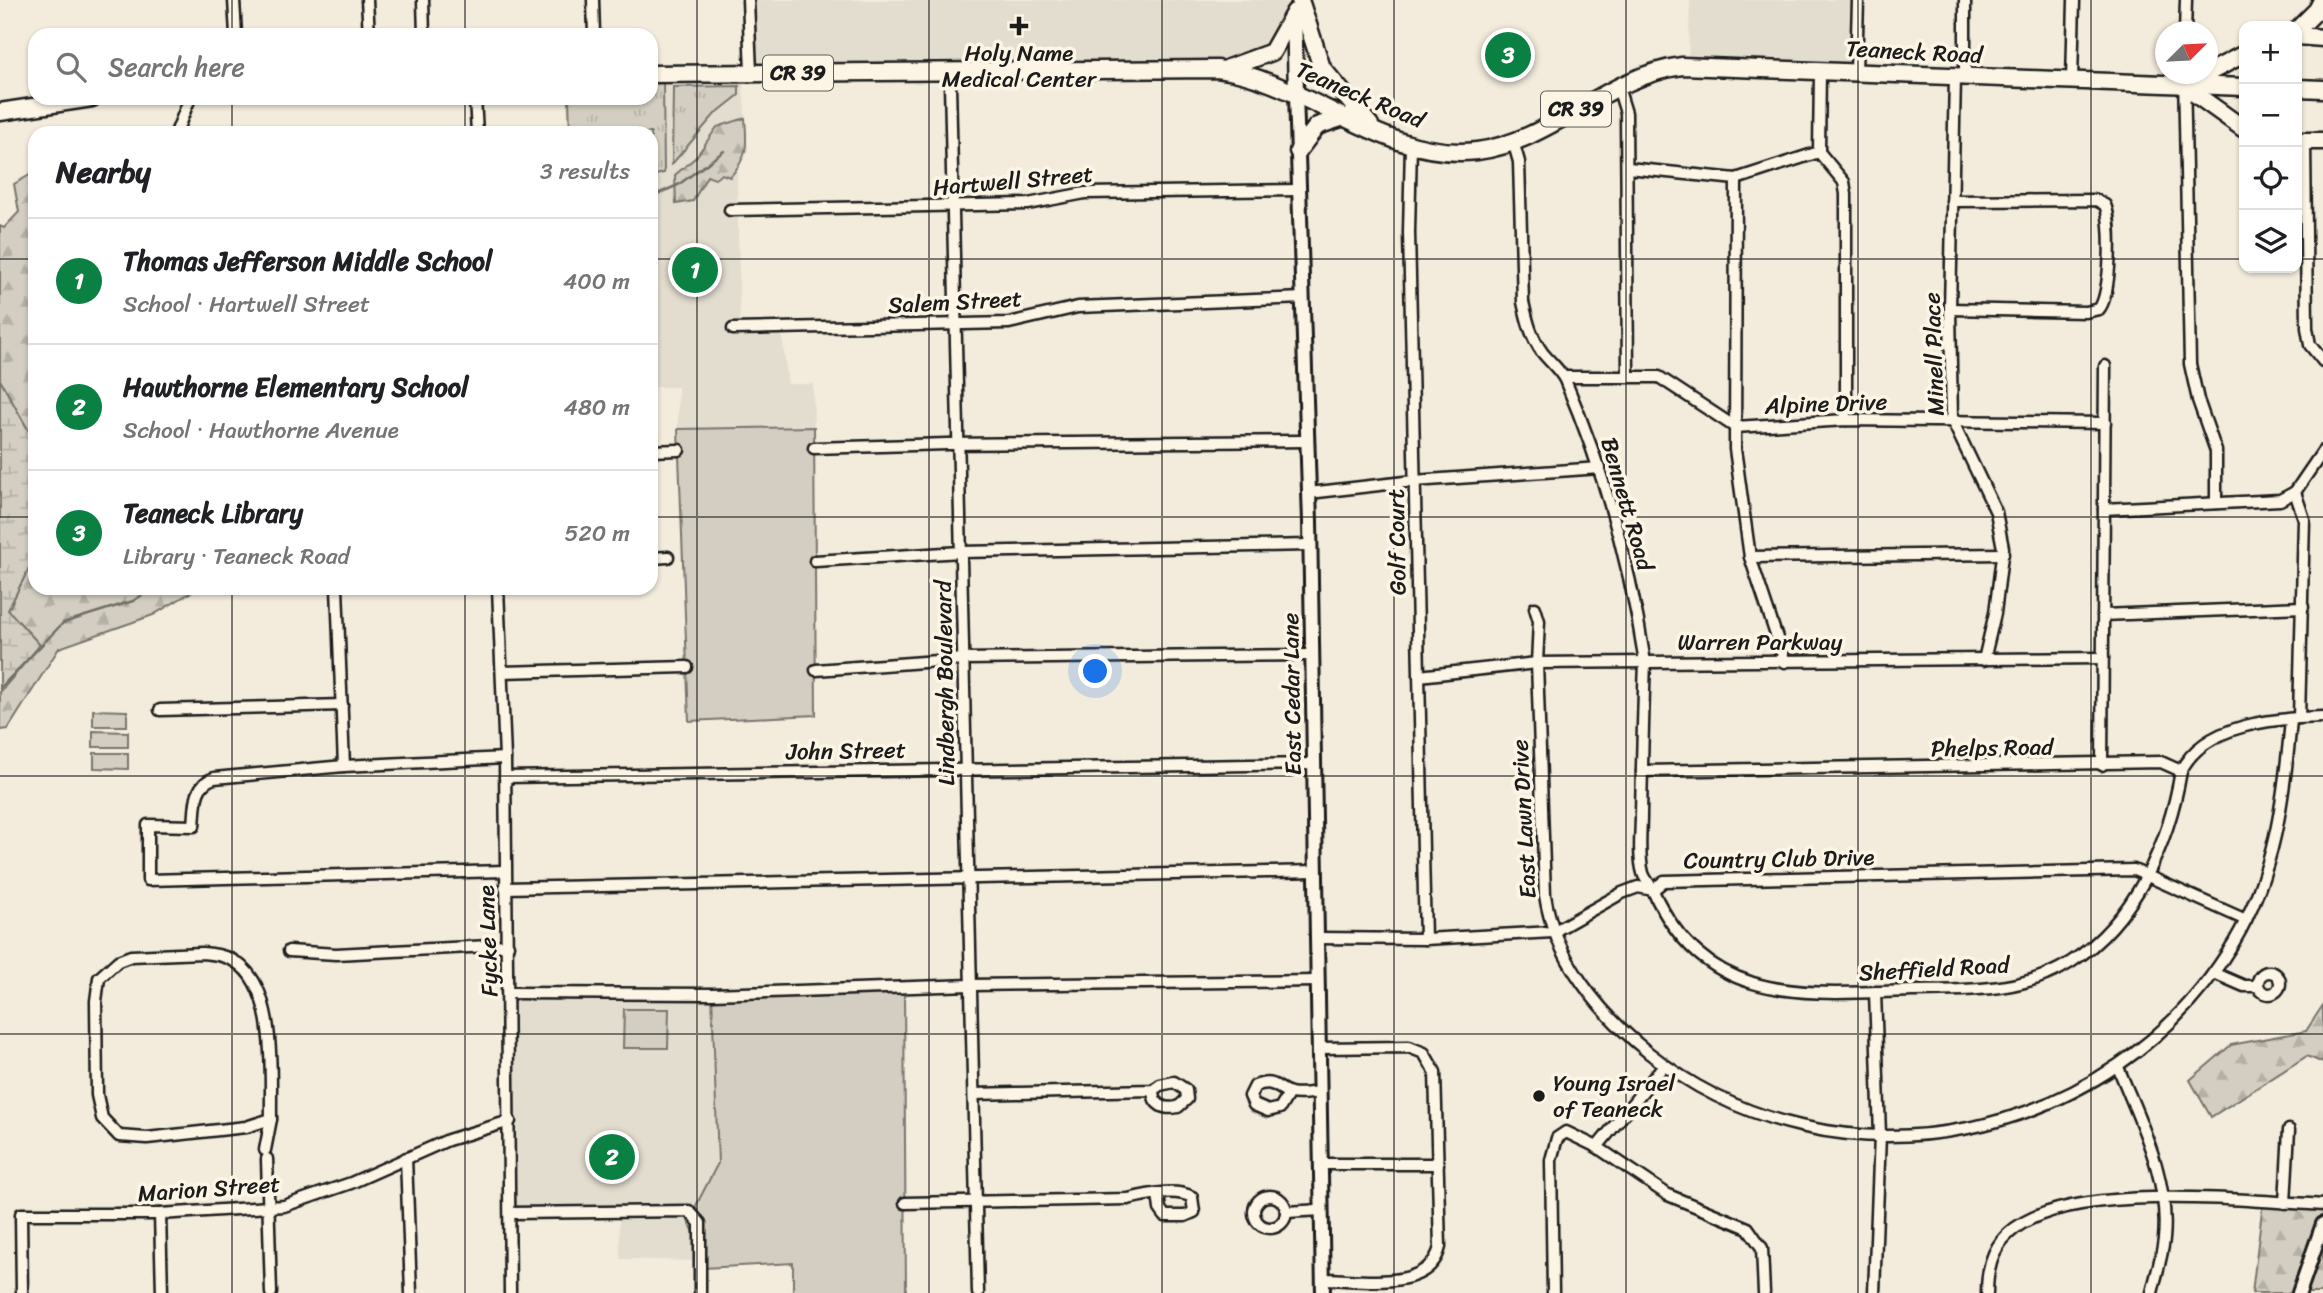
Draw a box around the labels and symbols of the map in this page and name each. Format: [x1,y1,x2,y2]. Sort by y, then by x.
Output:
marker: Holy Name Medical Center [1009,16,1029,36]
north arrow [2155,21,2218,84]
street label: Teaneck Road [1845,28,1985,76]
pin: 3 [1485,29,1531,81]
place label: Holy Name Medical Center [942,33,1098,100]
street label: Teaneck Road [1289,49,1433,141]
road number: CR 39 [763,56,833,90]
road number: CR 39 [1541,92,1611,126]
street label: Hartwell Street [931,154,1095,208]
pin: 1 [672,244,718,296]
street label: Salem Street [887,278,1023,326]
street label: Minell Place [1911,291,1957,417]
street label: Alpine Drive [1763,381,1888,427]
street label: Bennett Road [1588,433,1666,577]
street label: Golf Court [1376,488,1418,596]
street label: Lindbergh Boulevard [923,578,967,786]
street label: East Cedar Lane [1270,612,1314,776]
street label: Warren Parkway [1678,622,1843,663]
your location [1078,654,1112,688]
street label: Phelps Road [1930,726,2055,770]
street label: John Street [785,729,906,773]
street label: East Lawn Drive [1499,738,1549,900]
street label: Country Club Drive [1683,837,1875,881]
street label: Fycke Lane [466,885,510,997]
street label: Sheffield Road [1858,944,2012,993]
place label: Young Israel of Teaneck [1553,1063,1676,1130]
marker: Young Israel of Teaneck [1531,1088,1547,1104]
pin: 2 [589,1131,635,1183]
street label: Marion Street [136,1164,282,1214]

